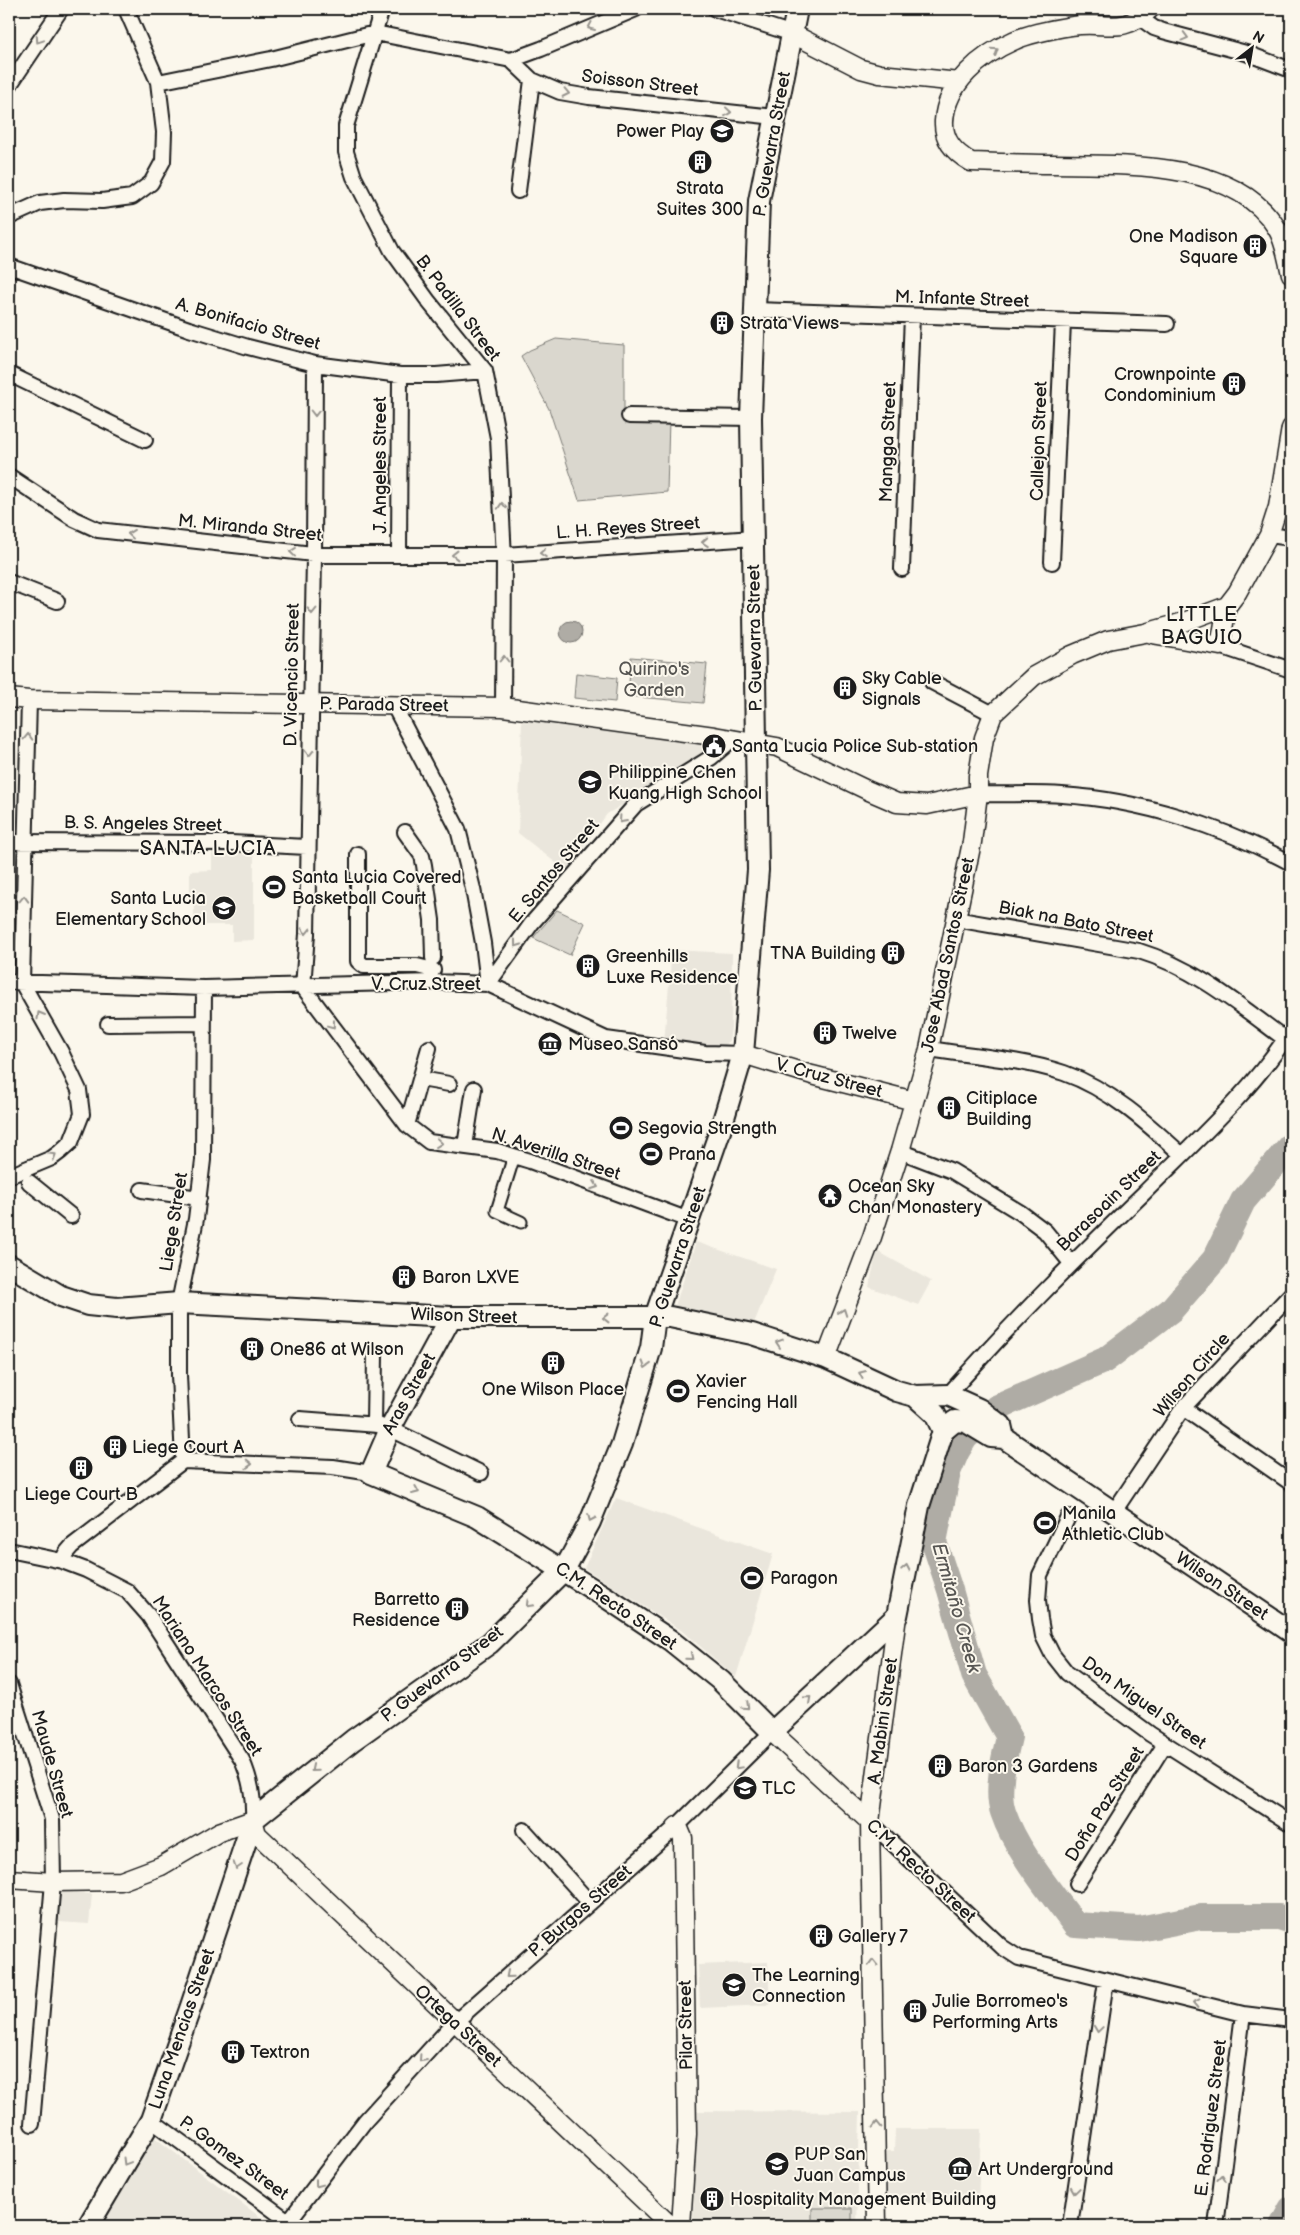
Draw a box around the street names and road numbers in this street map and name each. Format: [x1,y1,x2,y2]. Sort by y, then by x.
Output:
street label: Soisson Street [580,65,700,101]
street label: P. Guevarra Street [749,69,795,218]
street label: B. Padilla Street [411,251,505,366]
street label: M. Infante Street [894,286,1030,312]
street label: A. Bonifacio Street [173,293,323,355]
street label: Callejon Street [1026,380,1052,501]
street label: Mangga Street [875,381,901,503]
street label: J. Angeles Street [370,396,391,533]
street label: M. Miranda Street [177,510,323,546]
street label: L. H. Reyes Street [555,512,701,544]
street label: P. Guevarra Street [743,564,767,712]
street label: D. Vicencio Street [280,603,304,747]
street label: P. Parada Street [319,693,449,717]
street label: B. S. Angeles Street [64,812,223,836]
street label: E. Santos Street [504,814,604,927]
street label: Jose Abad Santos Street [917,855,979,1055]
street label: Biak na Bato Street [997,897,1156,947]
street label: V. Cruz Street [371,974,481,995]
street label: V. Cruz Street [773,1054,885,1102]
street label: N. Averilla Street [489,1123,624,1185]
street label: Barasoain Street [1053,1146,1166,1256]
street label: Liege Street [156,1170,192,1273]
street label: P. Guevarra Street [645,1183,711,1330]
street label: Wilson Street [410,1304,518,1328]
street label: Wilson Circle [1150,1328,1235,1422]
street label: Aras Street [378,1349,440,1439]
street label: Wilson Street [1172,1547,1273,1625]
street label: C.M. Recto Street [551,1558,681,1655]
street label: Mariano Marcos Street [147,1592,267,1760]
street label: P. Guevarra Street [377,1621,507,1727]
street label: Don Miguel Street [1078,1652,1211,1754]
street label: A. Mabini Street [864,1656,902,1786]
street label: Maude Street [27,1708,77,1821]
street label: Doña Paz Street [1061,1742,1149,1865]
street label: C.M. Recto Street [862,1815,981,1927]
street label: P. Burgos Street [524,1860,636,1961]
street label: Luna Mencias Street [145,1945,220,2112]
street label: Pilar Street [675,1979,697,2070]
street label: Ortega Street [410,1981,506,2072]
street label: E. Rodriguez Street [1191,2038,1231,2198]
street label: P. Gomez Street [175,2111,293,2205]

